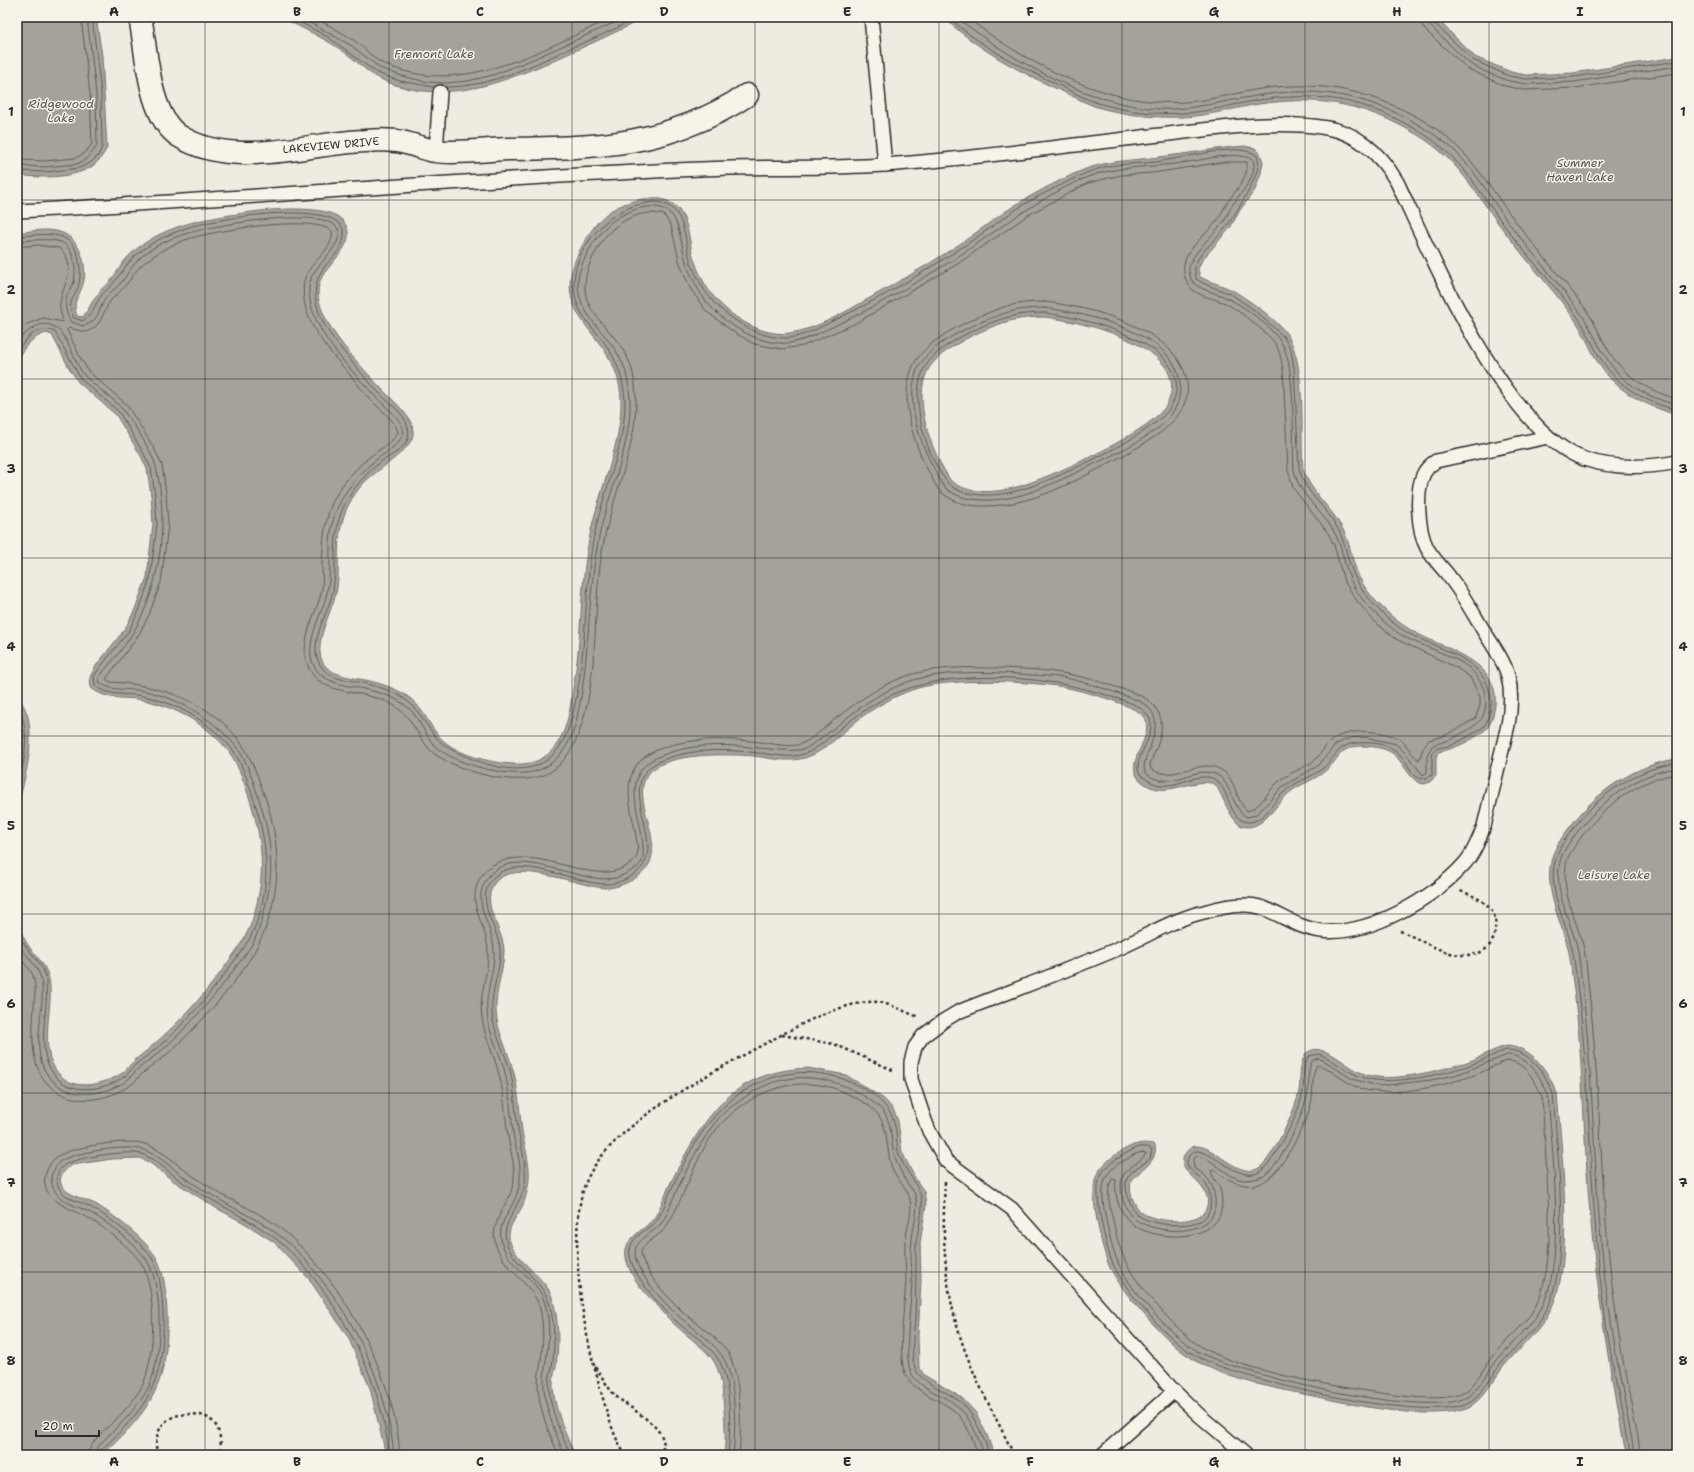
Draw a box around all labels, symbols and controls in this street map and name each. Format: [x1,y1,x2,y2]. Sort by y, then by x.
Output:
text: A [109,3,119,20]
text: B [293,3,301,20]
text: C [476,3,484,20]
text: D [659,3,669,20]
text: E [843,3,852,20]
text: F [1026,3,1034,20]
text: G [1209,3,1220,20]
text: H [1392,3,1402,20]
text: I [1576,3,1584,20]
water label: Fremont Lake [394,46,474,62]
water label: Ridgewood Lake [28,96,94,126]
text: 1 [8,103,14,120]
text: 1 [1680,103,1686,120]
street label: LAKEVIEW DRIVE [282,134,380,157]
water label: Summer Haven Lake [1546,155,1614,185]
text: 2 [6,281,16,298]
text: 2 [1678,281,1688,298]
text: 3 [6,460,16,477]
text: 3 [1678,460,1688,477]
text: 4 [6,638,16,655]
text: 4 [1678,638,1688,655]
text: 5 [7,817,15,834]
text: 5 [1679,817,1687,834]
water label: Leisure Lake [1578,867,1650,883]
text: 6 [6,995,16,1012]
text: 6 [1678,995,1688,1012]
text: 7 [6,1174,16,1191]
text: 7 [1678,1174,1688,1191]
text: 8 [6,1352,16,1369]
text: 8 [1678,1352,1688,1369]
scale bar [36,1412,99,1438]
text: 20 m [42,1418,73,1434]
text: A [109,1453,119,1470]
text: B [293,1453,301,1470]
text: C [476,1453,484,1470]
text: D [659,1453,669,1470]
text: E [843,1453,852,1470]
text: F [1026,1453,1034,1470]
text: G [1209,1453,1220,1470]
text: H [1392,1453,1402,1470]
text: I [1576,1453,1584,1470]

